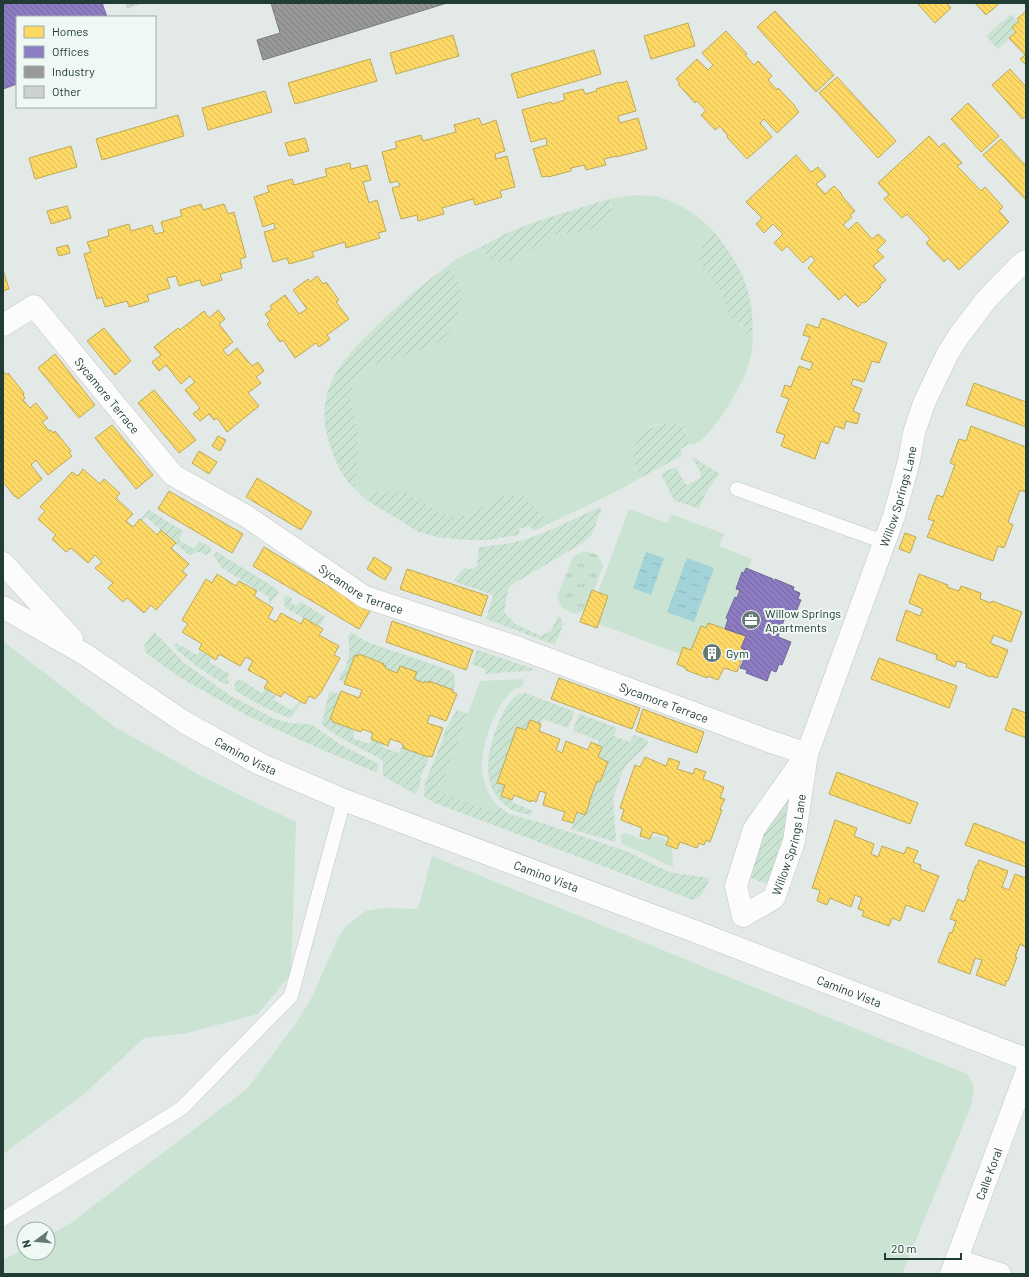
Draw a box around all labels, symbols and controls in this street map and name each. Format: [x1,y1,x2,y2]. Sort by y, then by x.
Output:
legend [16,16,156,108]
text: Homes [52,24,89,38]
text: Offices [52,44,89,58]
text: Industry [52,64,95,78]
text: Other [52,84,82,98]
street label: Sycamore Terrace [72,355,143,436]
street label: Willow Springs Lane [876,445,919,549]
street label: Sycamore Terrace [316,561,405,616]
place label: Willow Springs Apartments [765,606,841,634]
office icon: Willow Springs Apartments [740,609,762,631]
building icon: Gym [701,642,723,664]
place label: Gym [726,646,749,660]
street label: Sycamore Terrace [618,679,711,725]
street label: Camino Vista [212,733,279,777]
street label: Willow Springs Lane [769,793,808,897]
street label: Camino Vista [512,857,581,894]
street label: Camino Vista [815,972,884,1010]
street label: Calle Koral [972,1146,1005,1202]
north arrow [16,1221,56,1261]
scale bar [885,1235,961,1261]
text: N [19,1239,33,1249]
text: 20 m [891,1241,917,1255]

